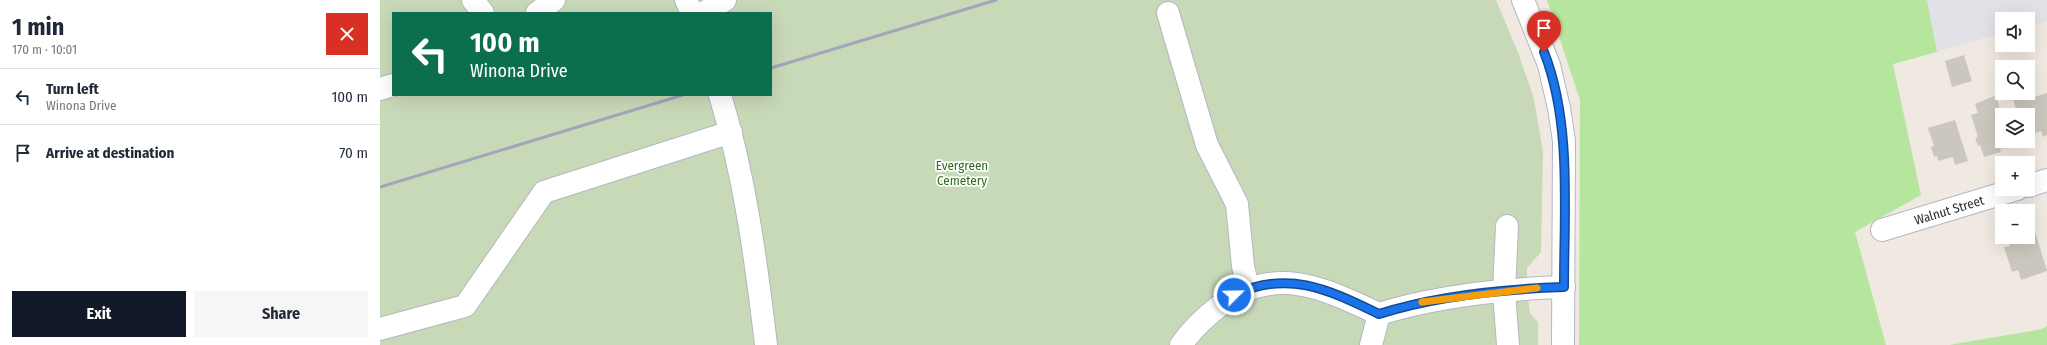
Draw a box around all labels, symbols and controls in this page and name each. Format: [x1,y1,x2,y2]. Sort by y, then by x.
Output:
pin [1527,11,1561,52]
map controls [1995,12,2035,244]
button: sound [1995,12,2035,52]
text: 1 min [12,13,64,41]
button: close [326,13,368,55]
icon: arrive [1533,17,1555,39]
text: 100 m [470,26,540,59]
icon: left [404,28,456,80]
text: 170 m · 10:01 [12,42,77,57]
text: Winona Drive [470,60,568,82]
button: search [1995,60,2035,100]
text: Turn left [46,80,99,98]
icon: left [12,86,34,108]
text: 100 m [331,88,368,106]
text: Winona Drive [46,98,117,113]
button: layers [1995,108,2035,148]
icon: arrive [12,142,34,164]
text: Arrive at destination [46,144,174,162]
text: 70 m [339,144,368,162]
button: + [1995,156,2035,196]
park label: Evergreen Cemetery [936,158,988,188]
street label: Walnut Street [1912,192,1986,228]
button: − [1995,204,2035,244]
position arrow [1213,274,1255,316]
button: Exit [12,291,186,337]
button: Share [194,291,368,337]

